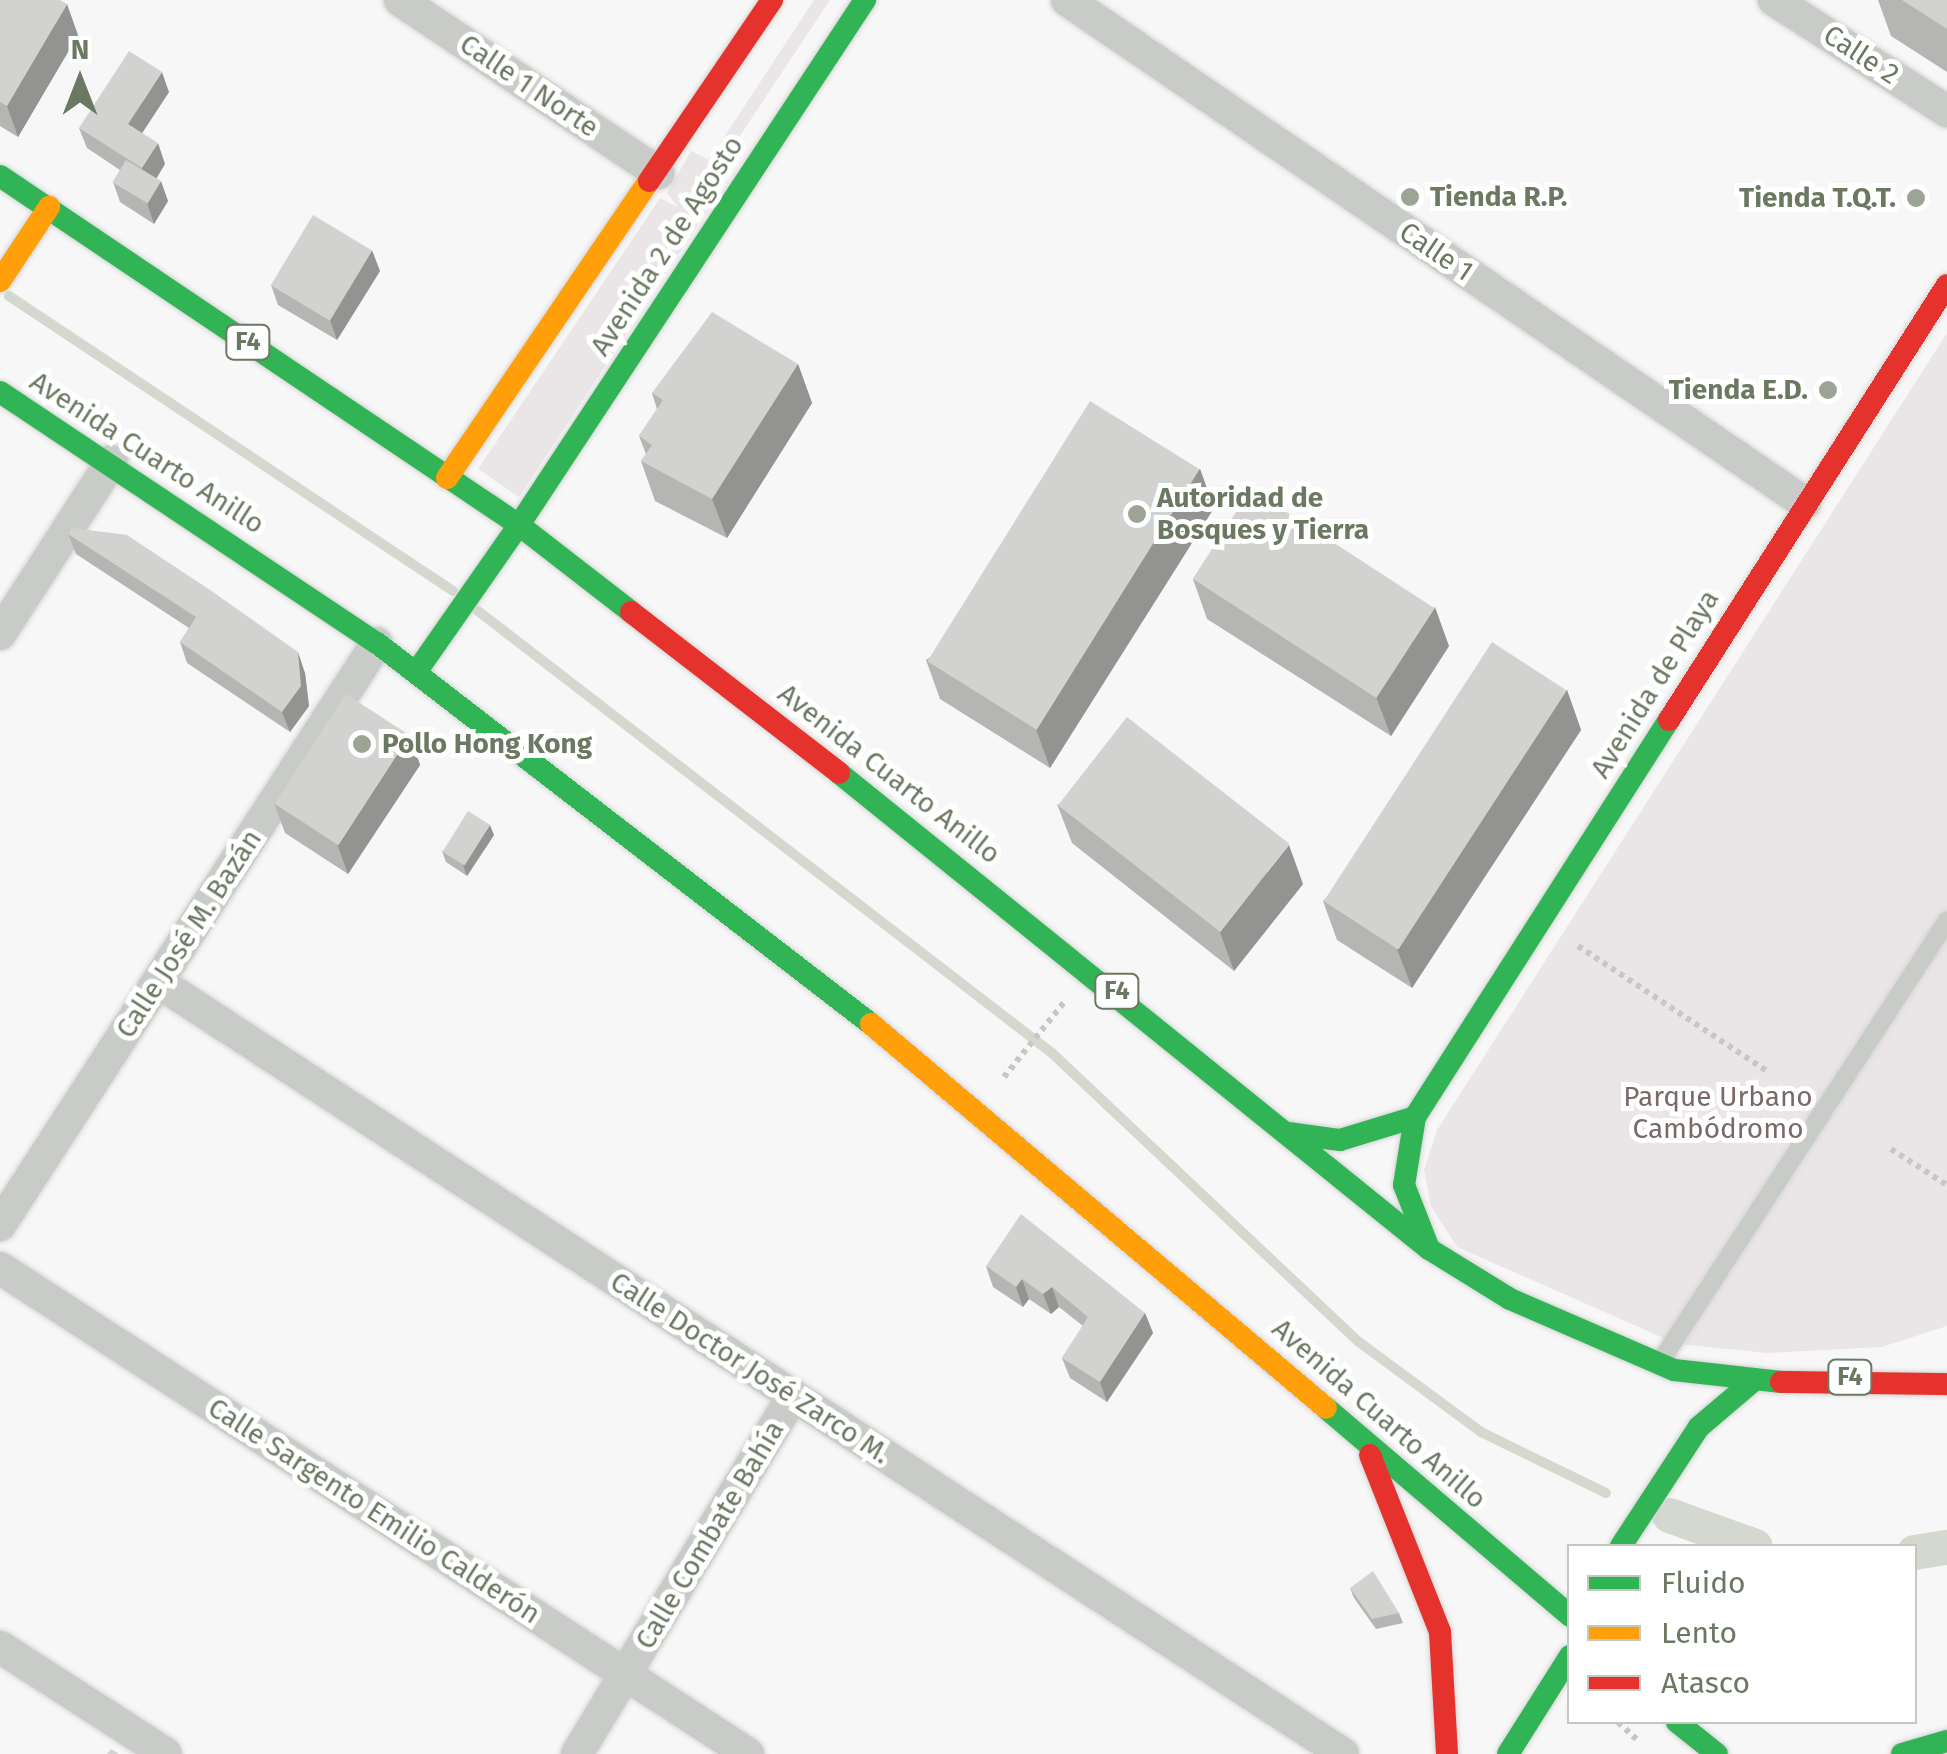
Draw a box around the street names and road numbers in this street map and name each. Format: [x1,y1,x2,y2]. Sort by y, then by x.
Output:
street label: Calle 2 [1817,18,1905,92]
street label: Calle 1 Norte [453,27,605,145]
street label: Avenida 2 de Agosto [583,130,751,362]
street label: Calle 1 [1393,215,1479,289]
road number: F4 [223,322,273,362]
street label: Avenida Cuarto Anillo [24,365,270,541]
street label: Avenida de Playa [1584,584,1726,784]
street label: Avenida Cuarto Anillo [771,677,1007,871]
street label: Calle José M. Bazán [109,824,269,1044]
road number: F4 [1092,971,1142,1011]
street label: Calle Doctor José Zarco M. [604,1265,896,1471]
street label: Avenida Cuarto Anillo [1265,1312,1493,1516]
road number: F4 [1825,1357,1875,1397]
street label: Calle Sargento Emilio Calderón [202,1391,546,1631]
street label: Calle Combate Bahía [629,1415,791,1655]

